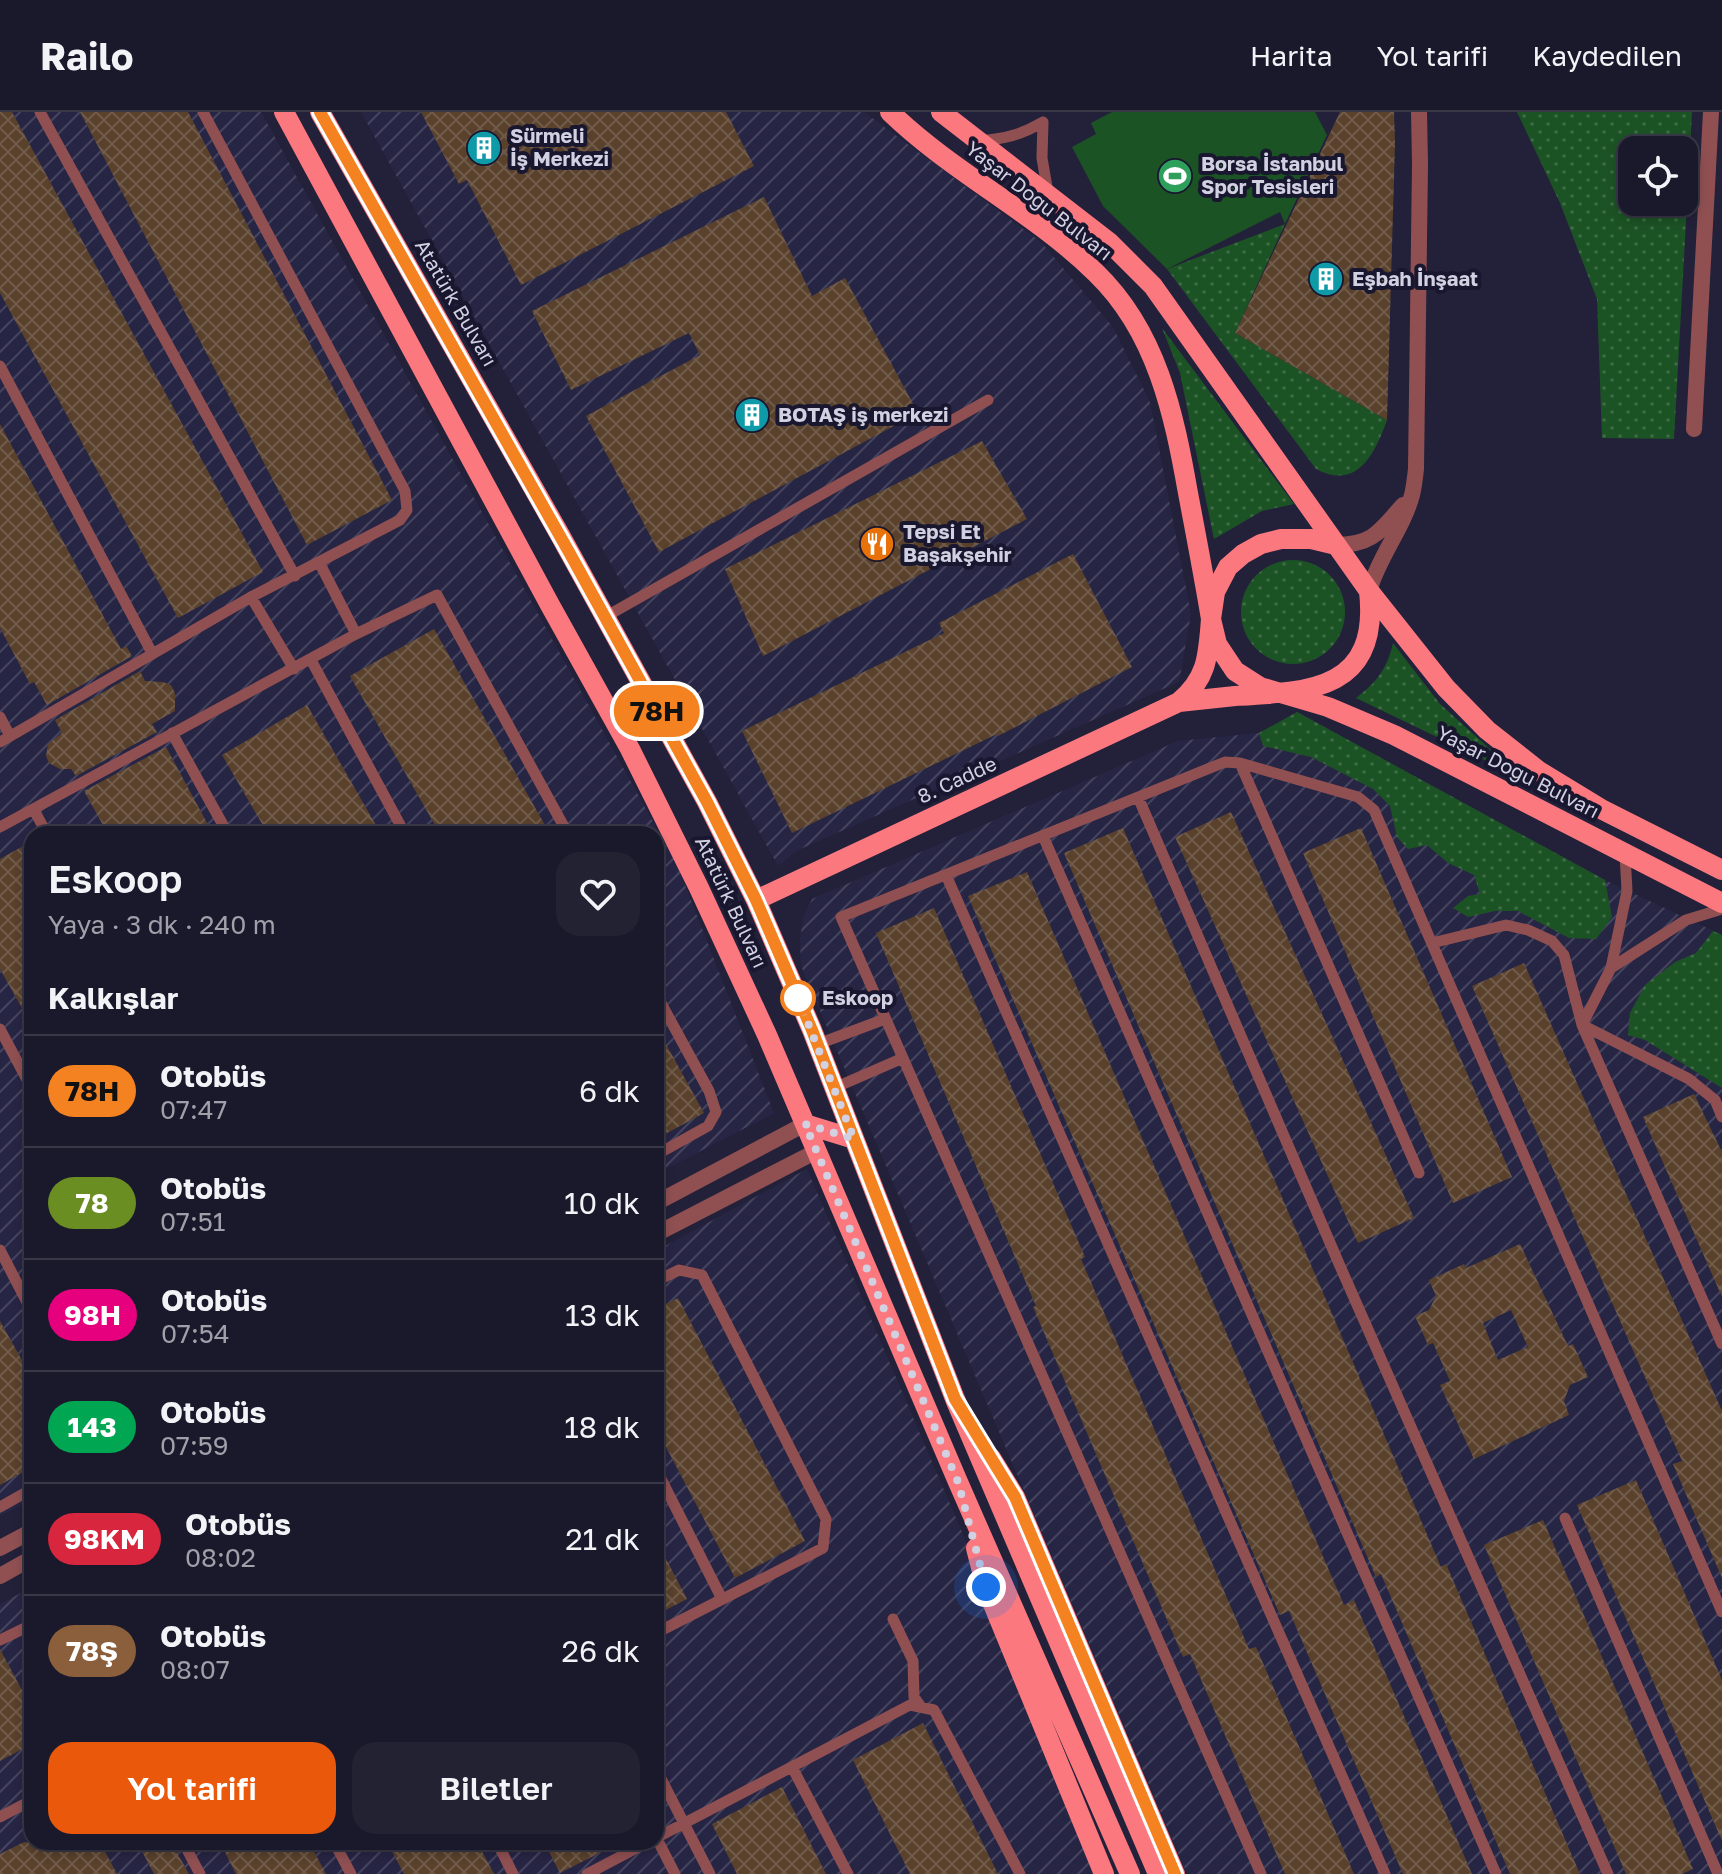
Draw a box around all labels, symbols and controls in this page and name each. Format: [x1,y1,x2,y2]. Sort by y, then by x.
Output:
text: Railo [40,33,134,78]
text: Harita [1250,39,1333,72]
text: Yol tarifi [1377,39,1488,72]
text: Kaydedilen [1532,39,1682,72]
place label: Sürmeli İş Merkezi [510,123,609,170]
building icon: Sürmeli İş Merkezi [465,129,503,167]
street label: Yaşar Doğu Bulvarı [962,136,1118,265]
map controls [1618,136,1698,216]
button: locate [1618,136,1698,216]
place label: Borsa İstanbul Spor Tesisleri [1201,151,1344,198]
sports icon: Borsa İstanbul Spor Tesisleri [1156,157,1194,195]
street label: Atatürk Bulvarı [411,235,503,370]
building icon: Eşbah İnşaat [1307,260,1345,298]
place label: Eşbah İnşaat [1352,266,1478,290]
building icon: BOTAŞ iş merkezi [733,396,771,434]
place label: BOTAŞ iş merkezi [778,402,949,426]
place label: Tepsi Et Başakşehir [903,519,1012,566]
restaurant icon: Tepsi Et Başakşehir [858,525,896,563]
line badge: 78H [611,685,703,737]
text: 78H [630,694,684,727]
street label: Yaşar Doğu Bulvarı [1433,720,1604,822]
street label: 8. Cadde [913,750,1000,808]
street label: Atatürk Bulvarı [691,832,773,971]
button: heart [556,852,640,936]
text: Eskoop [48,856,182,901]
text: Yaya · 3 dk · 240 m [48,909,276,940]
text: Kalkışlar [48,980,178,1016]
marker: Eskoop [781,981,815,1015]
place label: Eskoop [822,985,893,1009]
text: Otobüs [160,1058,266,1094]
text: 6 dk [579,1073,640,1109]
text: 78H [65,1074,119,1107]
text: 07:47 [160,1094,227,1125]
text: Otobüs [160,1170,266,1206]
text: 10 dk [564,1185,640,1221]
text: 78 [75,1186,109,1219]
text: 07:51 [160,1206,225,1237]
text: Otobüs [161,1282,267,1318]
text: 13 dk [565,1297,640,1333]
text: 98H [64,1298,121,1331]
text: 07:54 [161,1318,230,1349]
text: Otobüs [160,1394,266,1430]
text: 18 dk [564,1409,640,1445]
text: 143 [67,1410,117,1443]
text: 07:59 [160,1430,229,1461]
text: Otobüs [185,1506,291,1542]
text: 21 dk [565,1521,640,1557]
text: 98KM [64,1522,145,1555]
text: 08:02 [185,1542,256,1573]
your location [966,1567,1006,1607]
text: Otobüs [160,1618,266,1654]
text: 26 dk [562,1633,640,1669]
text: 78Ş [66,1634,118,1667]
text: 08:07 [160,1654,230,1685]
button: Yol tarifi [48,1742,336,1834]
button: Biletler [352,1742,640,1834]

